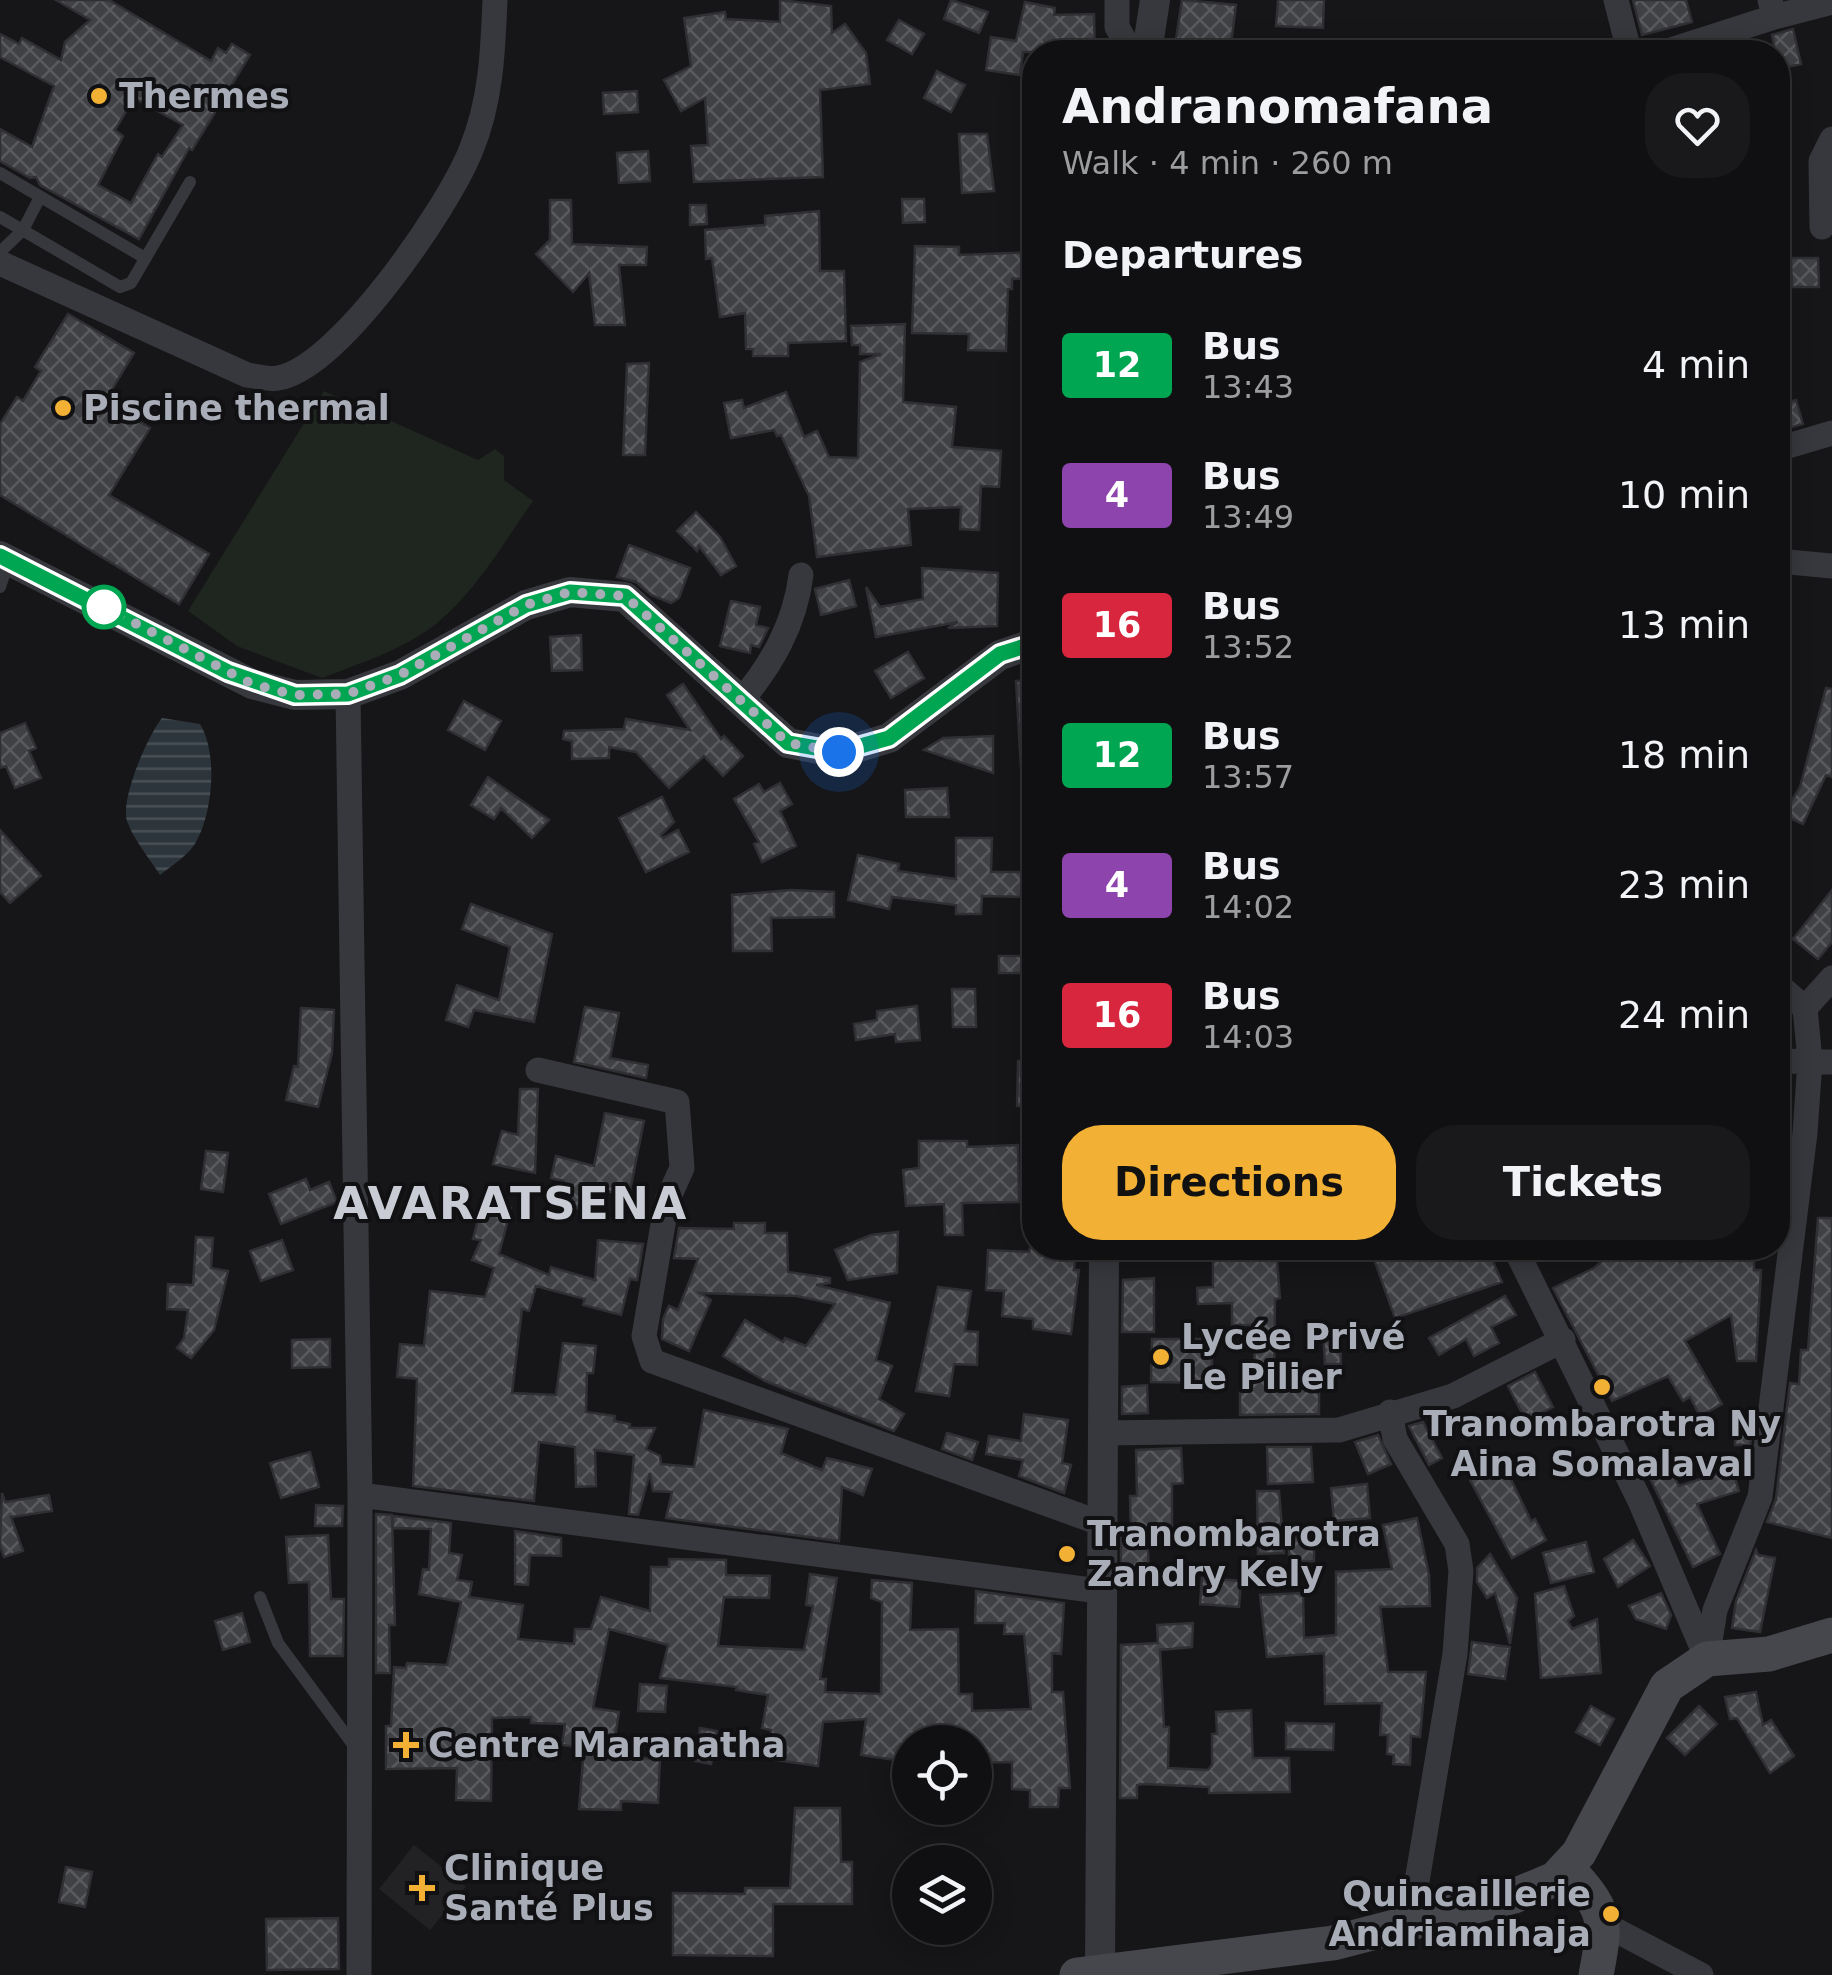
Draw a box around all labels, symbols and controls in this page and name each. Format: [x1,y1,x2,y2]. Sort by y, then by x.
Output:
button: heart [1645,73,1750,178]
place label: Thermes [119,76,290,116]
text: Andranomafana [1062,78,1493,134]
marker: Thermes [88,85,110,107]
text: Walk · 4 min · 260 m [1062,144,1393,182]
text: Departures [1062,233,1303,277]
text: Bus [1202,324,1281,368]
text: 4 min [1642,343,1750,387]
text: 12 [1093,345,1141,385]
text: 13:43 [1202,368,1294,406]
place label: Piscine thermal [83,388,390,428]
marker: Piscine thermal [52,397,74,419]
text: Bus [1202,454,1281,498]
text: 10 min [1618,473,1750,517]
text: 4 [1105,475,1129,515]
text: 13:49 [1202,498,1294,536]
text: Bus [1202,584,1281,628]
unlabelled marker [83,586,125,628]
text: 13 min [1618,603,1750,647]
text: 16 [1093,605,1141,645]
text: 13:52 [1202,628,1294,666]
text: Bus [1202,714,1281,758]
your location [814,727,864,777]
text: 18 min [1618,733,1750,777]
text: 12 [1093,735,1141,775]
text: 13:57 [1202,758,1294,796]
text: Bus [1202,844,1281,888]
text: 23 min [1618,863,1750,907]
text: 4 [1105,865,1129,905]
text: 14:02 [1202,888,1294,926]
text: Bus [1202,974,1281,1018]
text: 24 min [1618,993,1750,1037]
text: 16 [1093,995,1141,1035]
text: 14:03 [1202,1018,1294,1056]
button: Directions [1062,1125,1396,1240]
button: Tickets [1416,1125,1750,1240]
district label: AVARATSENA [333,1177,689,1230]
place label: Lycée Privé Le Pilier [1181,1317,1406,1397]
marker: Lycée Privé Le Pilier [1150,1346,1172,1368]
marker: Tranombarotra Ny Aina Somalaval [1591,1376,1613,1398]
place label: Tranombarotra Ny Aina Somalaval [1423,1404,1781,1484]
place label: Tranombarotra Zandry Kely [1087,1514,1381,1594]
marker: Tranombarotra Zandry Kely [1056,1543,1078,1565]
place label: Centre Maranatha [428,1725,785,1765]
map controls [892,1725,992,1945]
button: locate [892,1725,992,1825]
marker: Centre Maranatha [393,1732,419,1758]
button: layers [892,1845,992,1945]
place label: Clinique Santé Plus [444,1848,654,1928]
place label: Quincaillerie Andriamihaja [1328,1874,1591,1954]
marker: Clinique Santé Plus [409,1875,435,1901]
marker: Quincaillerie Andriamihaja [1600,1903,1622,1925]

